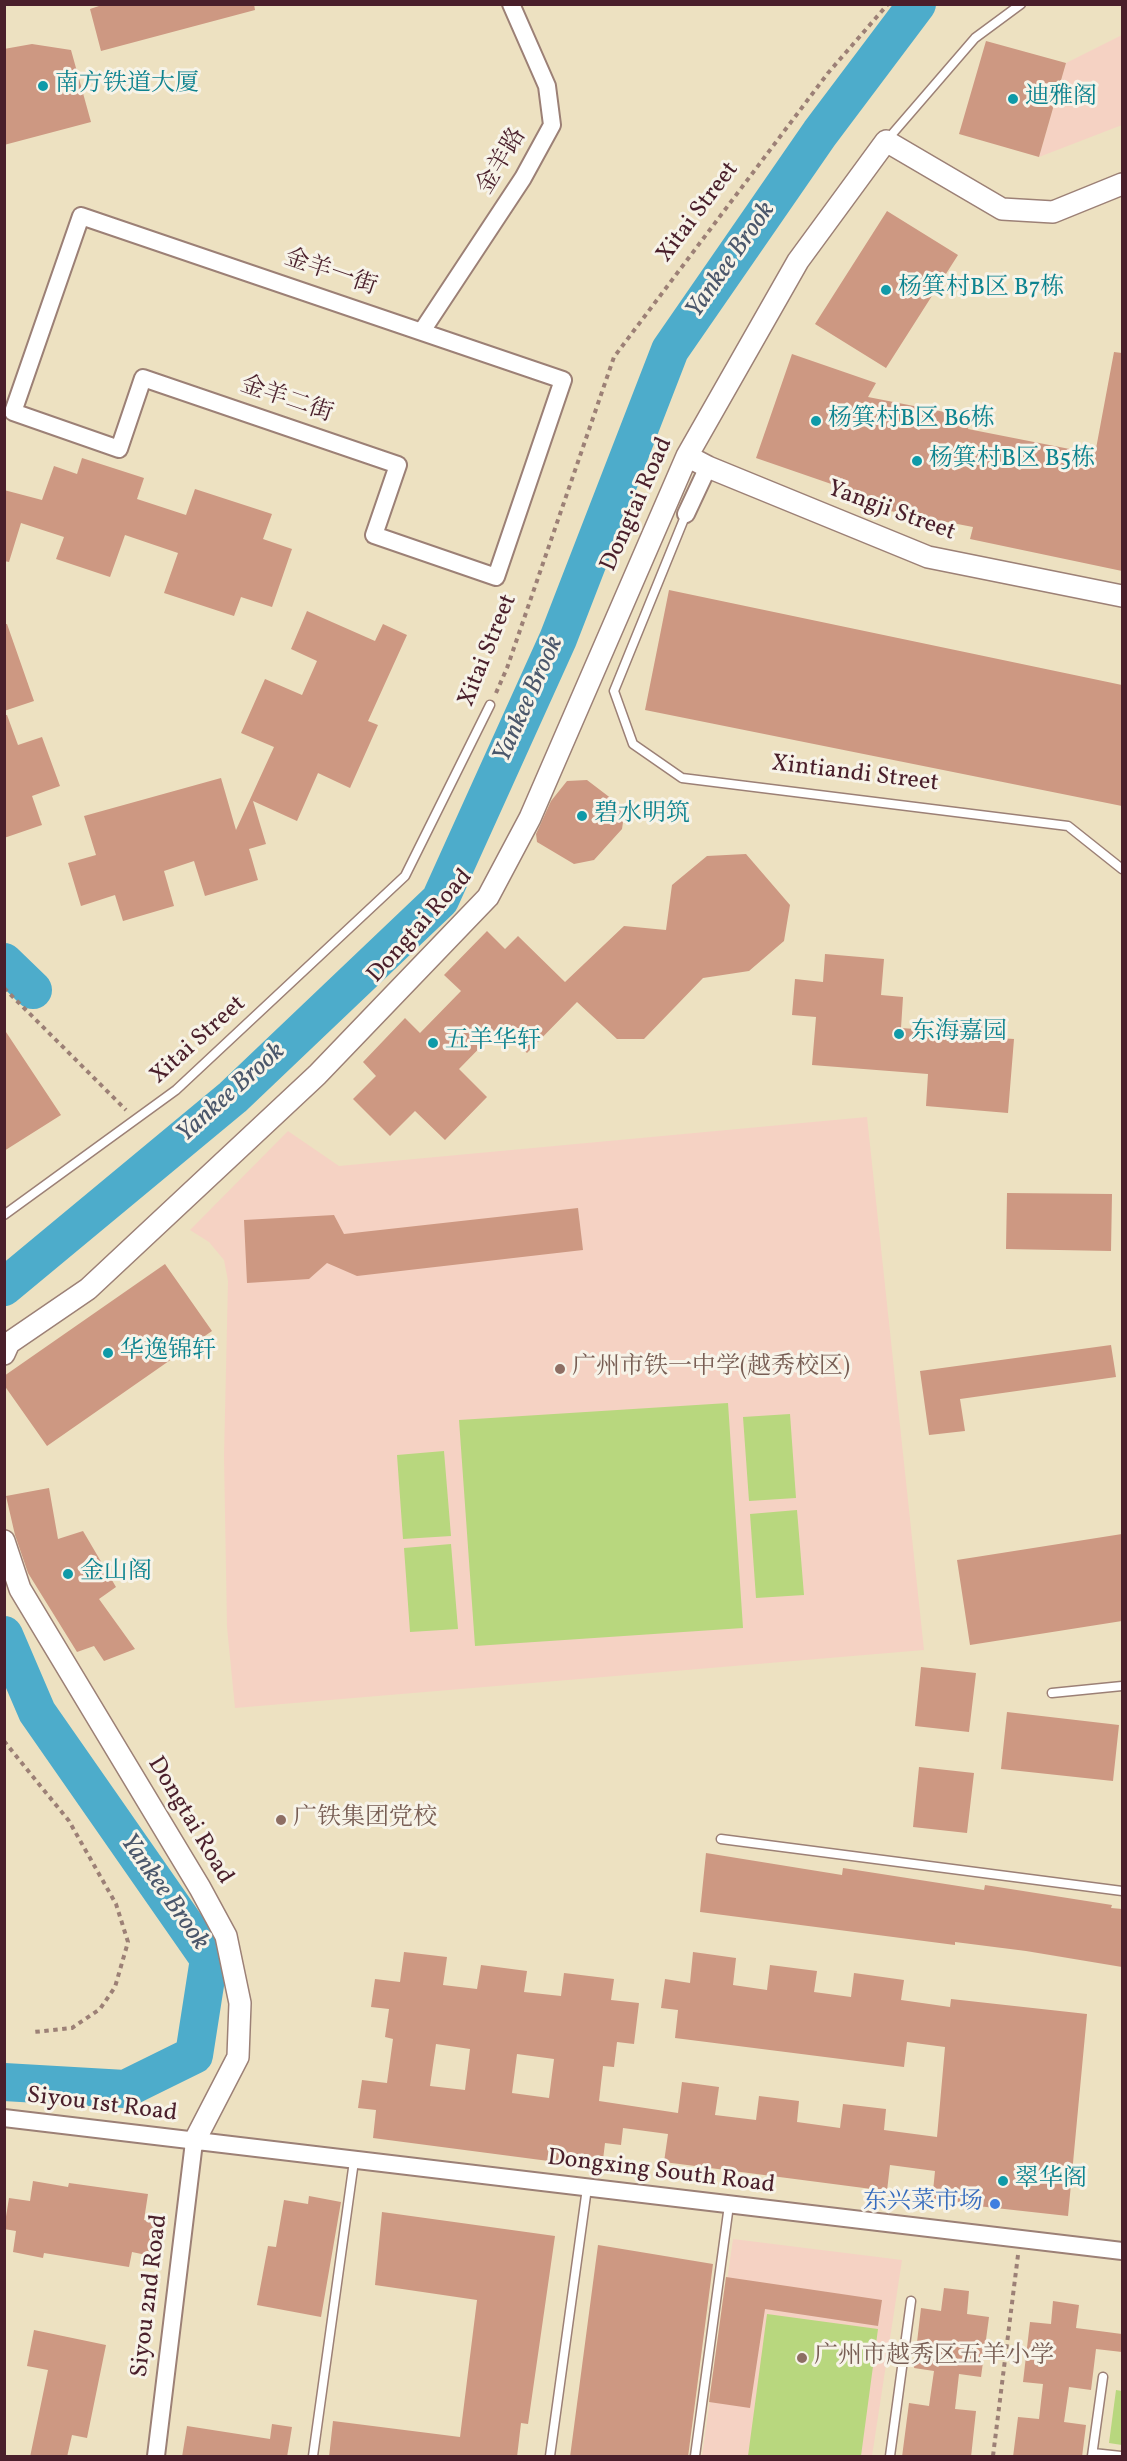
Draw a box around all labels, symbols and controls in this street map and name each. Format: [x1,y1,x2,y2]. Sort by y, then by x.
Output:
place label: 南方铁道大厦 [55,72,199,100]
marker: 南方铁道大厦 [36,79,50,93]
place label: 迪雅阁 [1025,85,1097,113]
marker: 迪雅阁 [1006,92,1020,106]
street label: 金羊路 [472,124,534,200]
street label: Xitai Street [652,157,746,269]
water label: Yankee Brook [680,197,784,325]
street label: 金羊一街 [280,245,380,303]
place label: 杨箕村B区 B7栋 [898,276,1064,304]
marker: 杨箕村B区 B7栋 [879,283,893,297]
street label: 金羊二街 [236,372,336,430]
place label: 杨箕村B区 B6栋 [828,407,995,435]
marker: 杨箕村B区 B6栋 [809,414,823,428]
street label: Dongtai Road [596,434,680,576]
place label: 杨箕村B区 B5栋 [929,447,1095,475]
marker: 杨箕村B区 B5栋 [910,454,924,468]
street label: Yangji Street [823,476,959,548]
street label: Xitai Street [453,591,525,711]
water label: Yankee Brook [488,632,572,768]
street label: Xintiandi Street [770,750,940,800]
place label: 碧水明筑 [594,802,690,830]
marker: 碧水明筑 [575,809,589,823]
street label: Dongtai Road [362,864,480,990]
street label: Xitai Street [145,991,253,1091]
place label: 东海嘉园 [911,1020,1007,1048]
marker: 东海嘉园 [892,1027,906,1041]
place label: 五羊华轩 [445,1029,541,1057]
marker: 五羊华轩 [426,1036,440,1050]
water label: Yankee Brook [171,1037,293,1151]
place label: 华逸锦轩 [120,1339,216,1367]
marker: 华逸锦轩 [101,1346,115,1360]
place label: 广州市铁一中学(越秀校区) [572,1355,850,1383]
marker: 广州市铁一中学(越秀校区) [553,1362,567,1376]
place label: 金山阁 [80,1560,152,1588]
marker: 金山阁 [61,1567,75,1581]
street label: Dongtai Road [140,1752,238,1890]
place label: 广铁集团党校 [293,1806,437,1834]
marker: 广铁集团党校 [274,1813,288,1827]
water label: Yankee Brook [111,1829,215,1957]
street label: Siyou 1st Road [25,2082,179,2130]
street label: Dongxing South Road [545,2145,777,2201]
place label: 翠华阁 [1015,2167,1087,2195]
marker: 翠华阁 [996,2174,1010,2188]
place label: 东兴菜市场 [863,2190,983,2218]
marker: 东兴菜市场 [988,2197,1002,2211]
street label: Siyou 2nd Road [127,2213,175,2379]
place label: 广州市越秀区五羊小学 [814,2344,1054,2372]
marker: 广州市越秀区五羊小学 [795,2351,809,2365]

